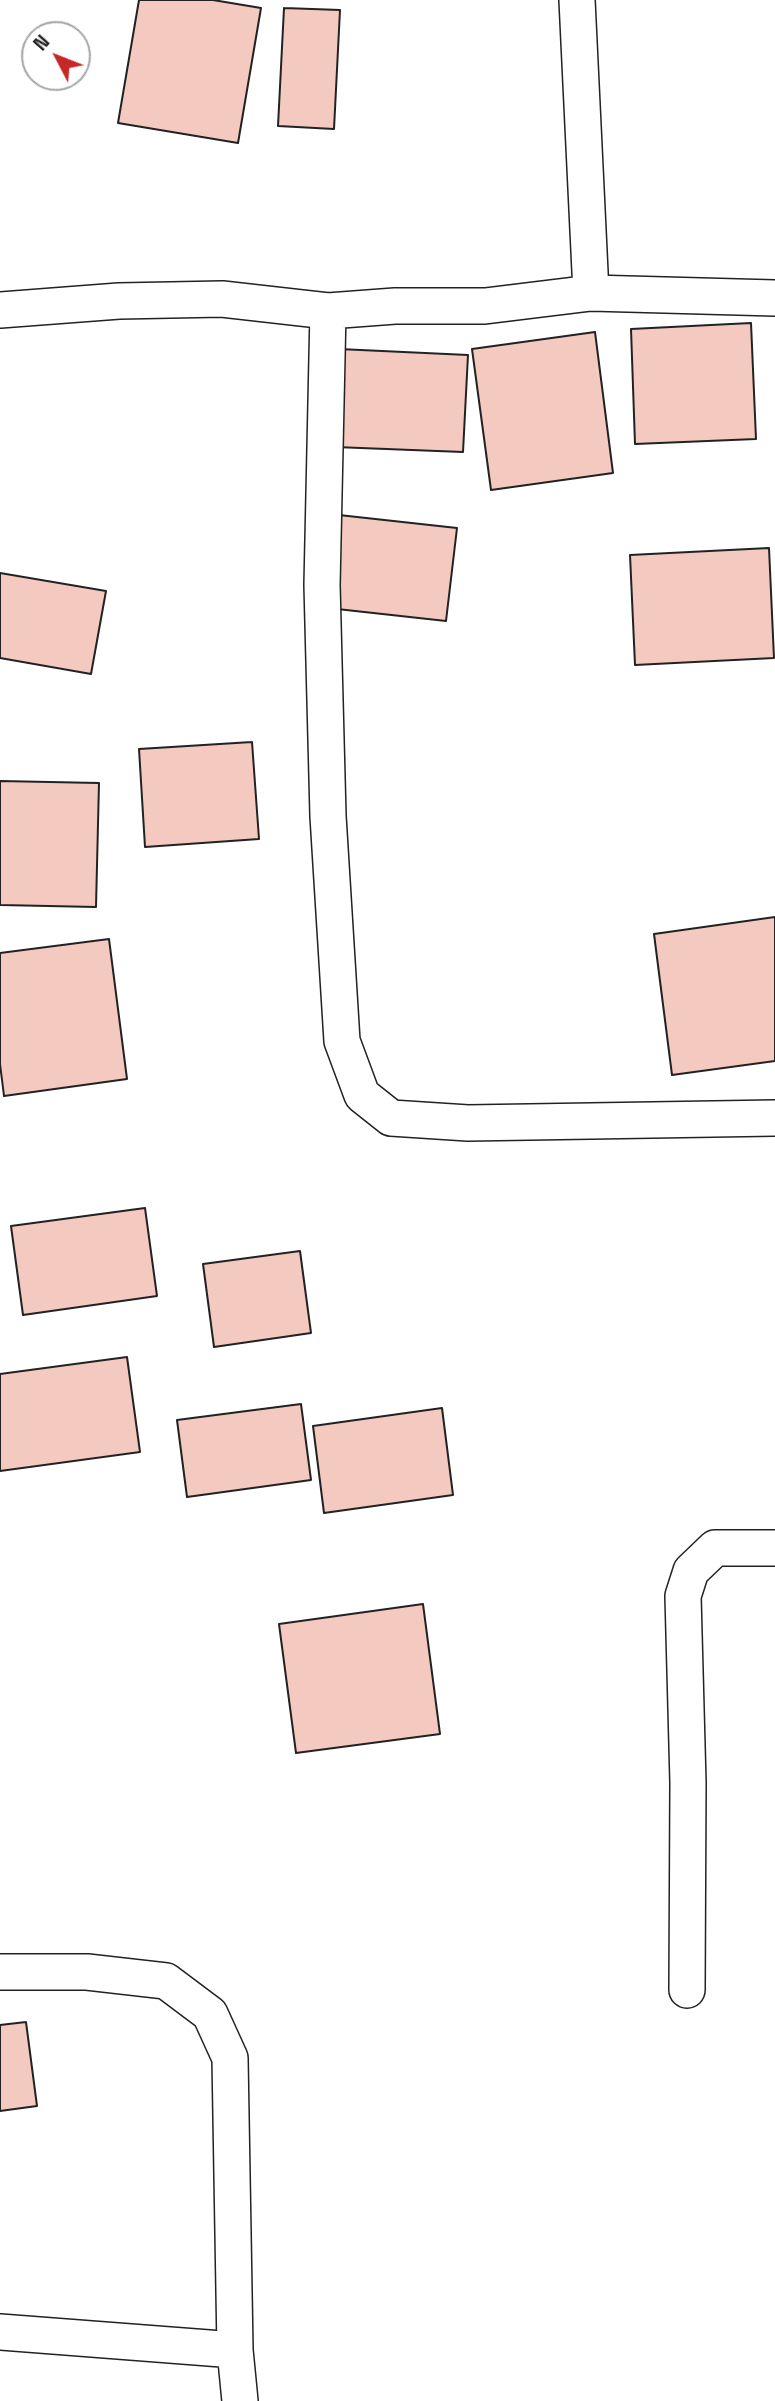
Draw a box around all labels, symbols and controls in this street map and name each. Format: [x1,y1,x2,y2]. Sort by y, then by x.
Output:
north arrow [21,21,91,91]
text: N [28,30,55,56]

